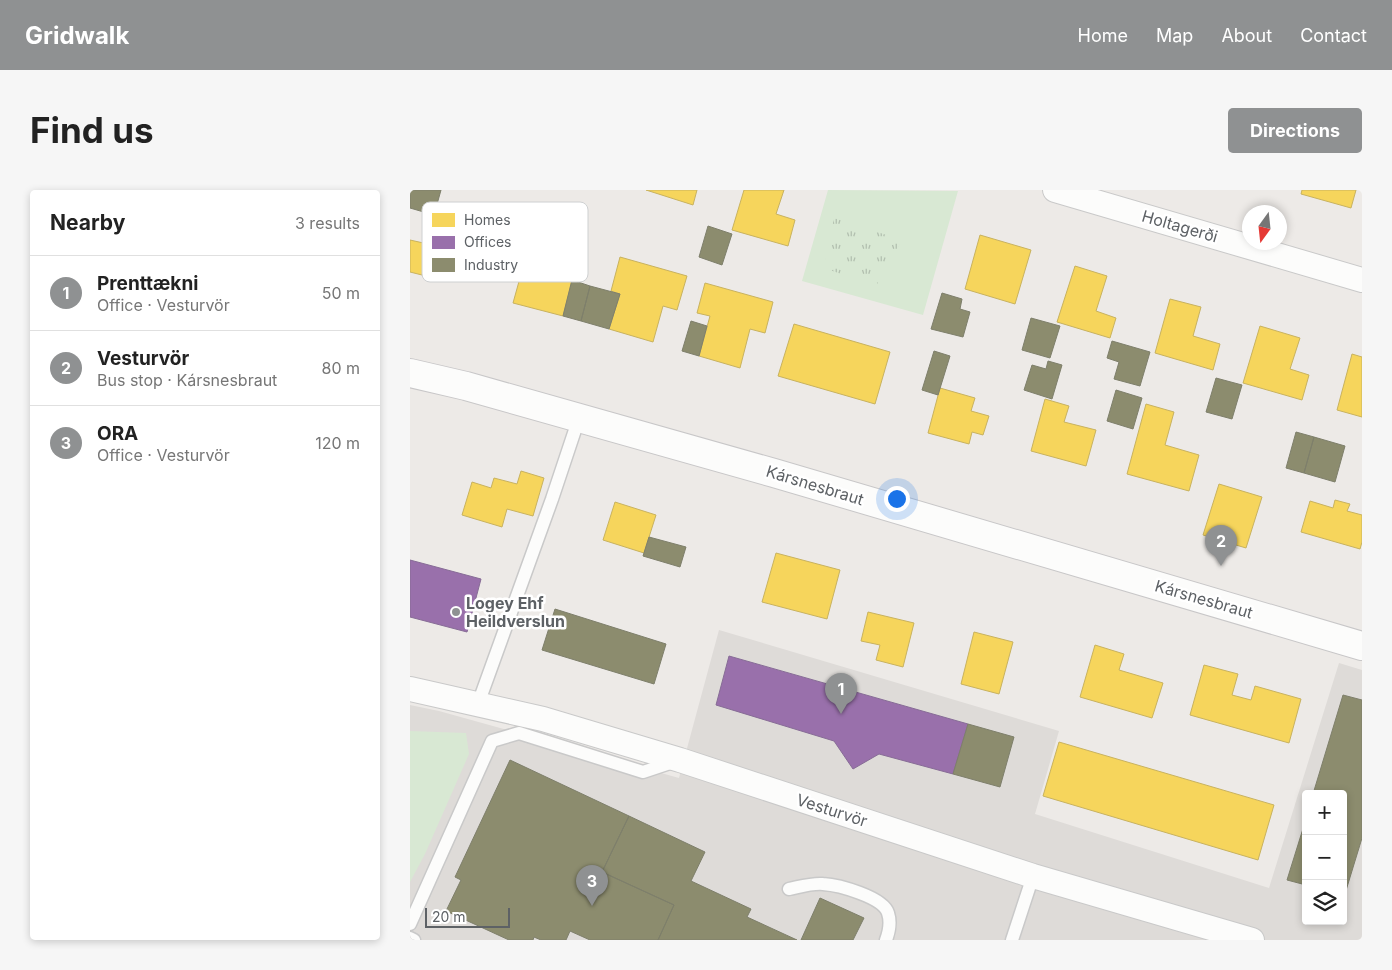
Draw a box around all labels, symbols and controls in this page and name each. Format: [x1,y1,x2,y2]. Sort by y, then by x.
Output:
text: Gridwalk [25,21,129,50]
text: Home [1078,25,1128,46]
text: Map [1156,25,1193,46]
text: About [1221,25,1272,46]
text: Contact [1300,25,1367,46]
button: Directions [1228,108,1362,153]
text: Find us [30,109,154,151]
legend [422,202,588,282]
north arrow [1242,205,1287,250]
street label: Holtagerði [1140,206,1220,246]
text: Nearby [50,210,125,235]
text: Homes [464,211,511,228]
text: 3 results [295,213,360,233]
text: Offices [464,233,511,250]
text: Industry [464,256,518,273]
text: Prenttækni [97,272,198,295]
text: 1 [63,283,69,303]
text: 50 m [322,283,360,303]
text: Office · Vesturvör [97,295,230,315]
text: Vesturvör [97,347,189,370]
text: 2 [61,358,71,378]
text: 80 m [321,358,360,378]
text: Bus stop · Kársnesbraut [97,370,277,390]
text: ORA [97,422,138,445]
text: 3 [61,433,71,453]
text: 120 m [315,433,360,453]
text: Office · Vesturvör [97,445,230,465]
street label: Kársnesbraut [764,461,866,509]
your location [884,486,910,512]
pin: 2 [1205,525,1237,566]
street label: Kársnesbraut [1153,575,1255,623]
place label: Logey Ehf Heildverslun [466,593,565,631]
marker: Logey Ehf Heildverslun [450,606,462,618]
pin: 1 [825,673,857,714]
street label: Vesturvör [794,789,870,831]
map controls [1302,790,1347,925]
button: + [1302,790,1347,835]
button: − [1302,835,1347,880]
pin: 3 [576,865,608,906]
button: layers [1302,880,1347,925]
scale bar [425,905,510,928]
text: 20 m [432,908,466,925]

